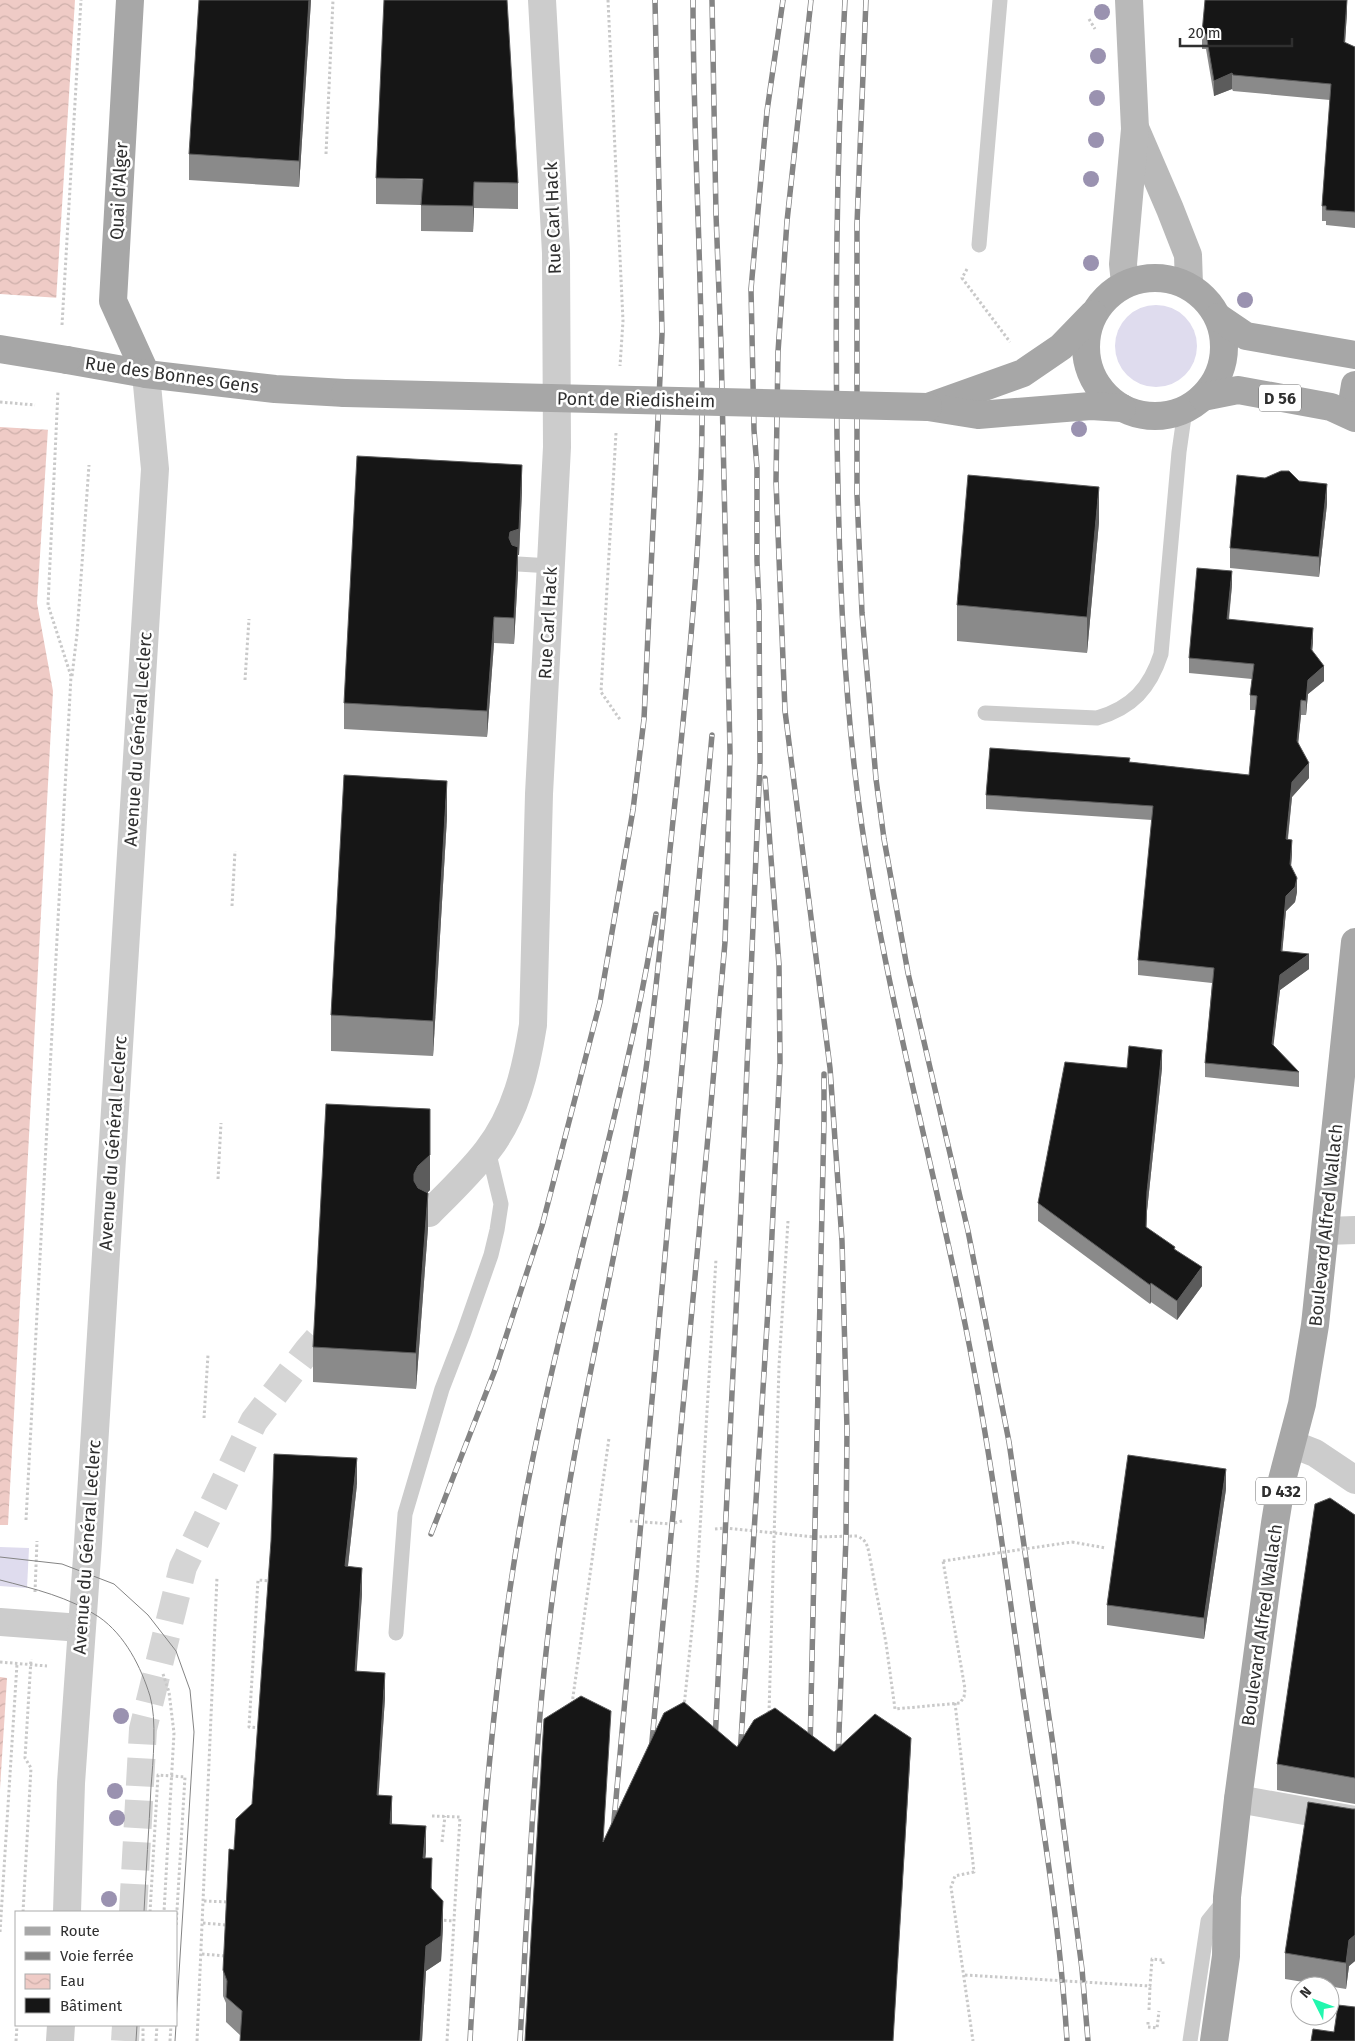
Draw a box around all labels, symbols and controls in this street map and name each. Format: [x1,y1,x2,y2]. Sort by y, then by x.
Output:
scale bar [1180,15,1292,47]
text: 20 m [1188,24,1221,42]
street label: Quai d'Alger [105,141,133,241]
street label: Rue Carl Hack [540,161,566,275]
street label: Rue des Bonnes Gens [84,352,260,398]
road number: D 56 [1259,384,1301,412]
street label: Pont de Riedisheim [557,388,715,412]
street label: Rue Carl Hack [534,565,562,680]
street label: Avenue du Général Leclerc [120,631,156,847]
street label: Avenue du Général Leclerc [95,1035,131,1251]
street label: Boulevard Alfred Wallach [1304,1122,1348,1328]
street label: Avenue du Général Leclerc [69,1439,105,1655]
road number: D 432 [1256,1478,1306,1504]
street label: Boulevard Alfred Wallach [1237,1523,1287,1727]
legend [15,1911,178,2026]
text: Route [60,1922,100,1940]
text: Voie ferrée [60,1947,134,1965]
text: Eau [60,1972,85,1990]
north arrow [1290,1976,1340,2026]
text: N [1296,1983,1315,2002]
text: Bâtiment [60,1997,123,2015]

